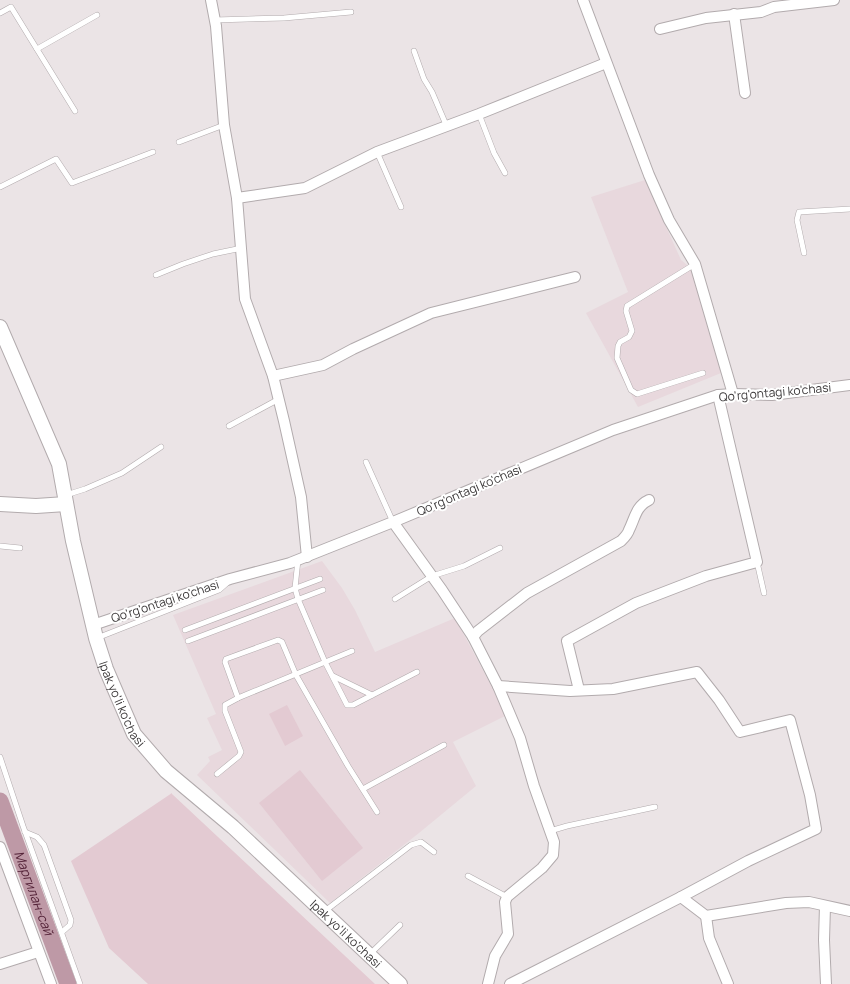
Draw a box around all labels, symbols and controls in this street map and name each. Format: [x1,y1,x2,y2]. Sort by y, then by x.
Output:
street label: Qo'rg'ontagi ko'chasi [718,379,832,405]
street label: Qo'rg'ontagi ko'chasi [414,460,524,520]
street label: Qo'rg'ontagi ko'chasi [109,575,221,627]
street label: Ipak yo'li ko'chasi [95,659,150,750]
water label: Маргилан-сай [10,848,59,939]
street label: Ipak yo'li ko'chasi [307,895,386,971]

